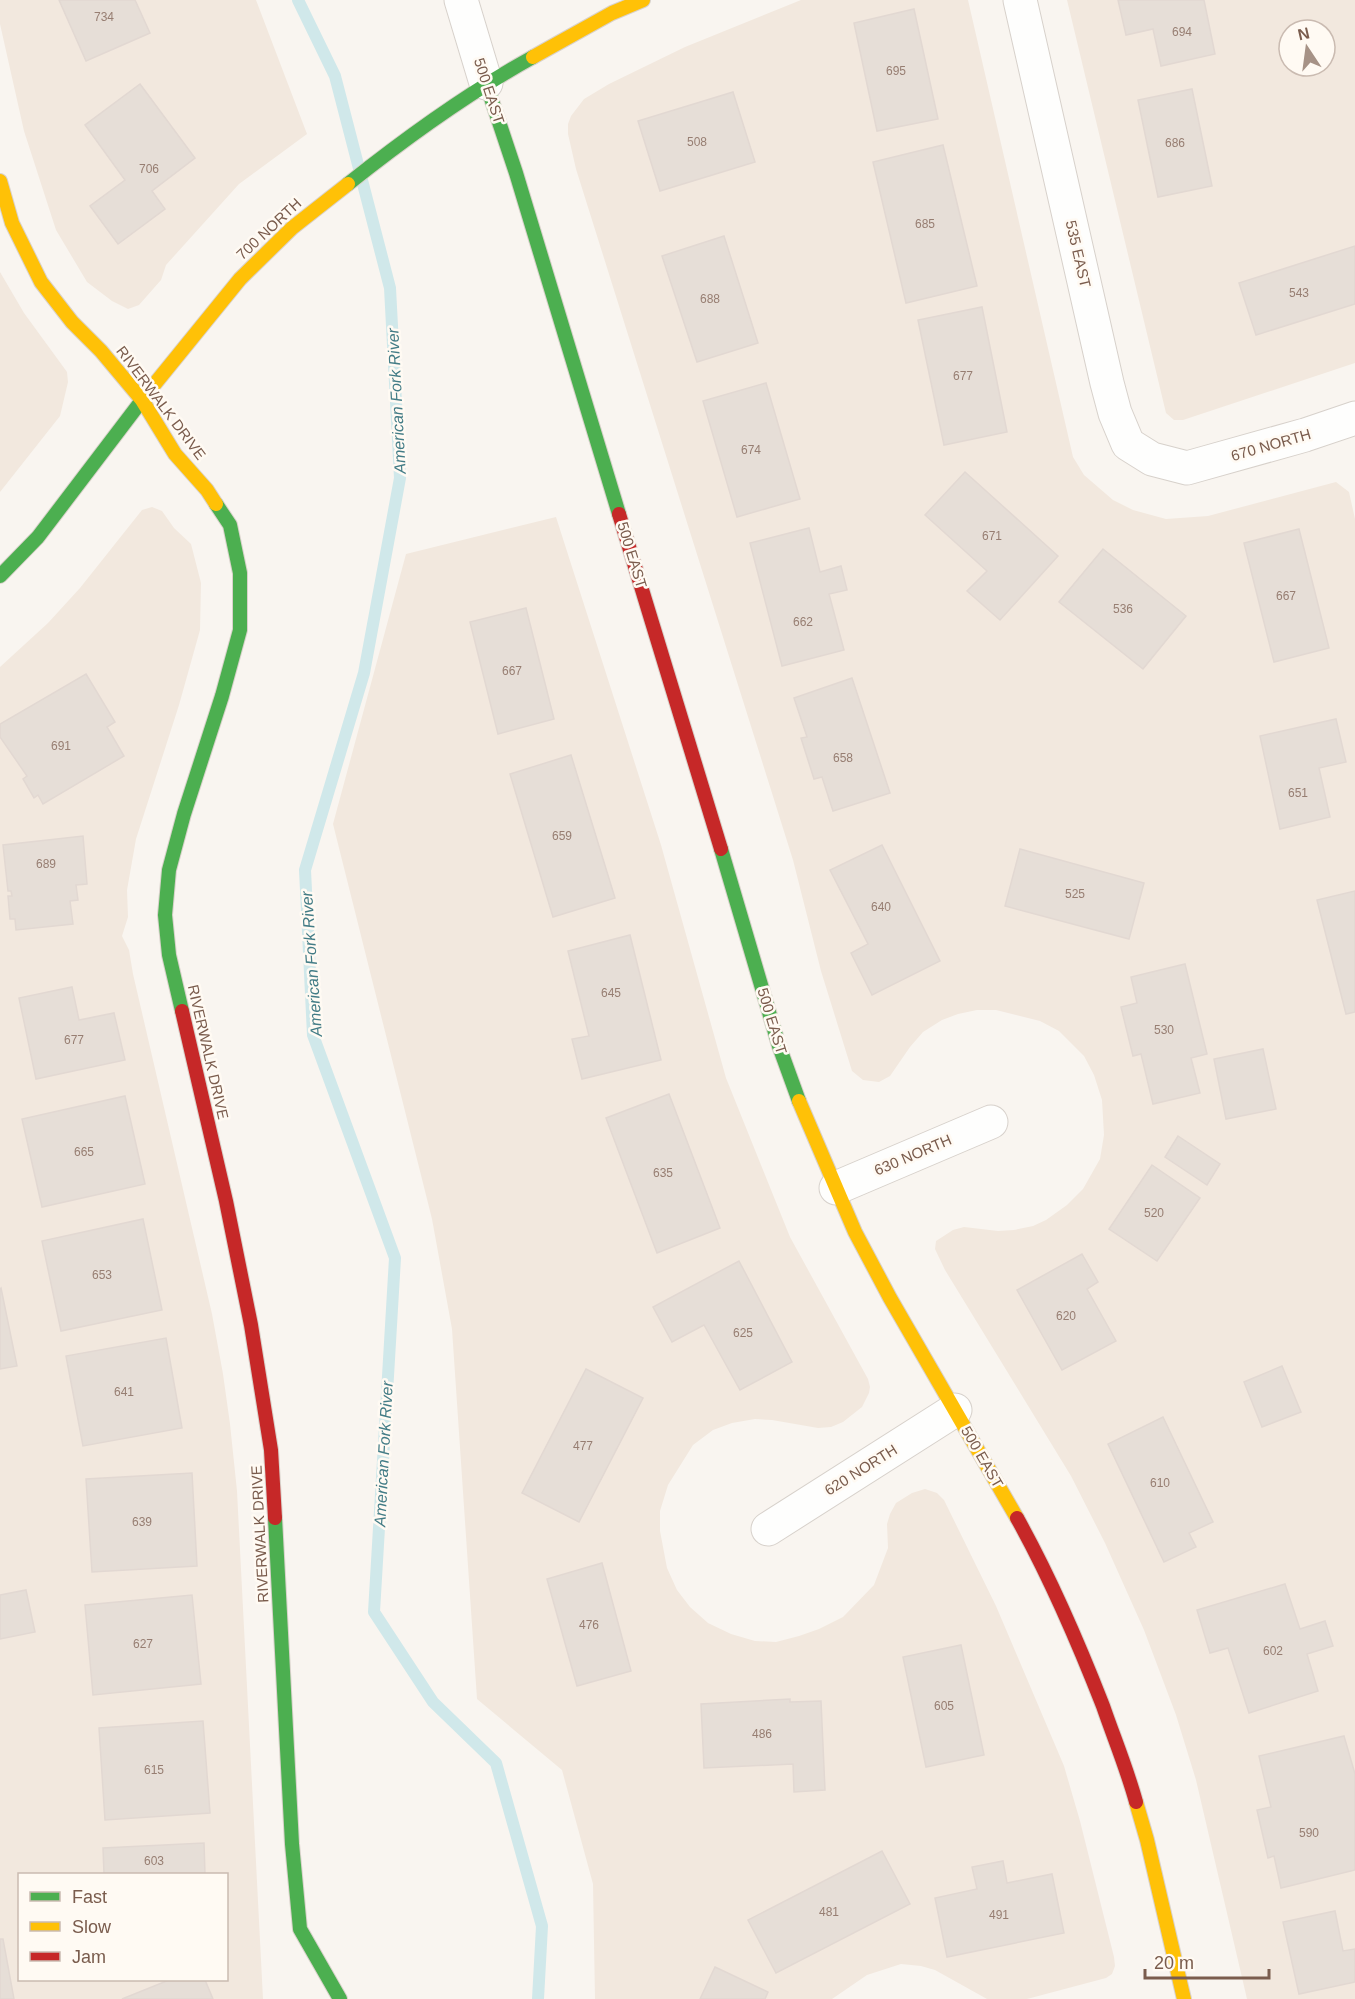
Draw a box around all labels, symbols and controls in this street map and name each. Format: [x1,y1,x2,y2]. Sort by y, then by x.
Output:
house number: 734 [94,10,114,24]
north arrow [1277,18,1337,78]
text: N [1296,24,1311,43]
house number: 694 [1172,25,1192,39]
street label: 500 EAST [471,56,508,126]
house number: 695 [886,64,906,78]
house number: 508 [687,135,707,149]
house number: 686 [1165,136,1185,150]
house number: 706 [139,162,159,176]
street label: 700 NORTH [233,194,305,263]
house number: 685 [915,217,935,231]
street label: 535 EAST [1063,219,1094,289]
house number: 543 [1289,286,1309,300]
house number: 688 [700,292,720,306]
water label: American Fork River [384,327,409,475]
street label: RIVERWALK DRIVE [113,343,210,463]
house number: 677 [953,369,973,383]
street label: 670 NORTH [1229,425,1313,464]
house number: 674 [741,443,761,457]
street label: 500 EAST [614,520,651,590]
house number: 671 [982,529,1002,543]
house number: 667 [1276,589,1296,603]
house number: 536 [1113,602,1133,616]
house number: 662 [793,615,813,629]
house number: 667 [502,664,522,678]
house number: 691 [51,739,71,753]
house number: 658 [833,751,853,765]
house number: 651 [1288,786,1308,800]
house number: 659 [552,829,572,843]
house number: 689 [36,857,56,871]
house number: 525 [1065,887,1085,901]
water label: American Fork River [298,890,325,1038]
house number: 640 [871,900,891,914]
street label: RIVERWALK DRIVE [185,983,232,1121]
house number: 645 [601,986,621,1000]
street label: 500 EAST [754,986,791,1056]
house number: 530 [1154,1023,1174,1037]
house number: 677 [64,1033,84,1047]
street label: 630 NORTH [872,1131,954,1178]
house number: 665 [74,1145,94,1159]
house number: 635 [653,1166,673,1180]
house number: 520 [1144,1206,1164,1220]
house number: 653 [92,1268,112,1282]
house number: 620 [1056,1309,1076,1323]
house number: 625 [733,1326,753,1340]
water label: American Fork River [371,1380,396,1528]
house number: 641 [114,1385,134,1399]
street label: 500 EAST [958,1423,1007,1491]
house number: 477 [573,1439,593,1453]
street label: 620 NORTH [821,1441,900,1499]
street label: RIVERWALK DRIVE [247,1465,272,1603]
house number: 610 [1150,1476,1170,1490]
house number: 639 [132,1515,152,1529]
house number: 476 [579,1618,599,1632]
house number: 627 [133,1637,153,1651]
house number: 602 [1263,1644,1283,1658]
house number: 605 [934,1699,954,1713]
house number: 486 [752,1727,772,1741]
house number: 615 [144,1763,164,1777]
house number: 590 [1299,1826,1319,1840]
house number: 603 [144,1854,164,1868]
legend [18,1873,228,1981]
text: Fast [72,1887,107,1907]
house number: 481 [819,1905,839,1919]
house number: 491 [989,1908,1009,1922]
text: Slow [72,1917,112,1937]
scale bar [1145,1942,1270,1980]
text: Jam [72,1947,106,1967]
text: 20 m [1154,1953,1194,1973]

